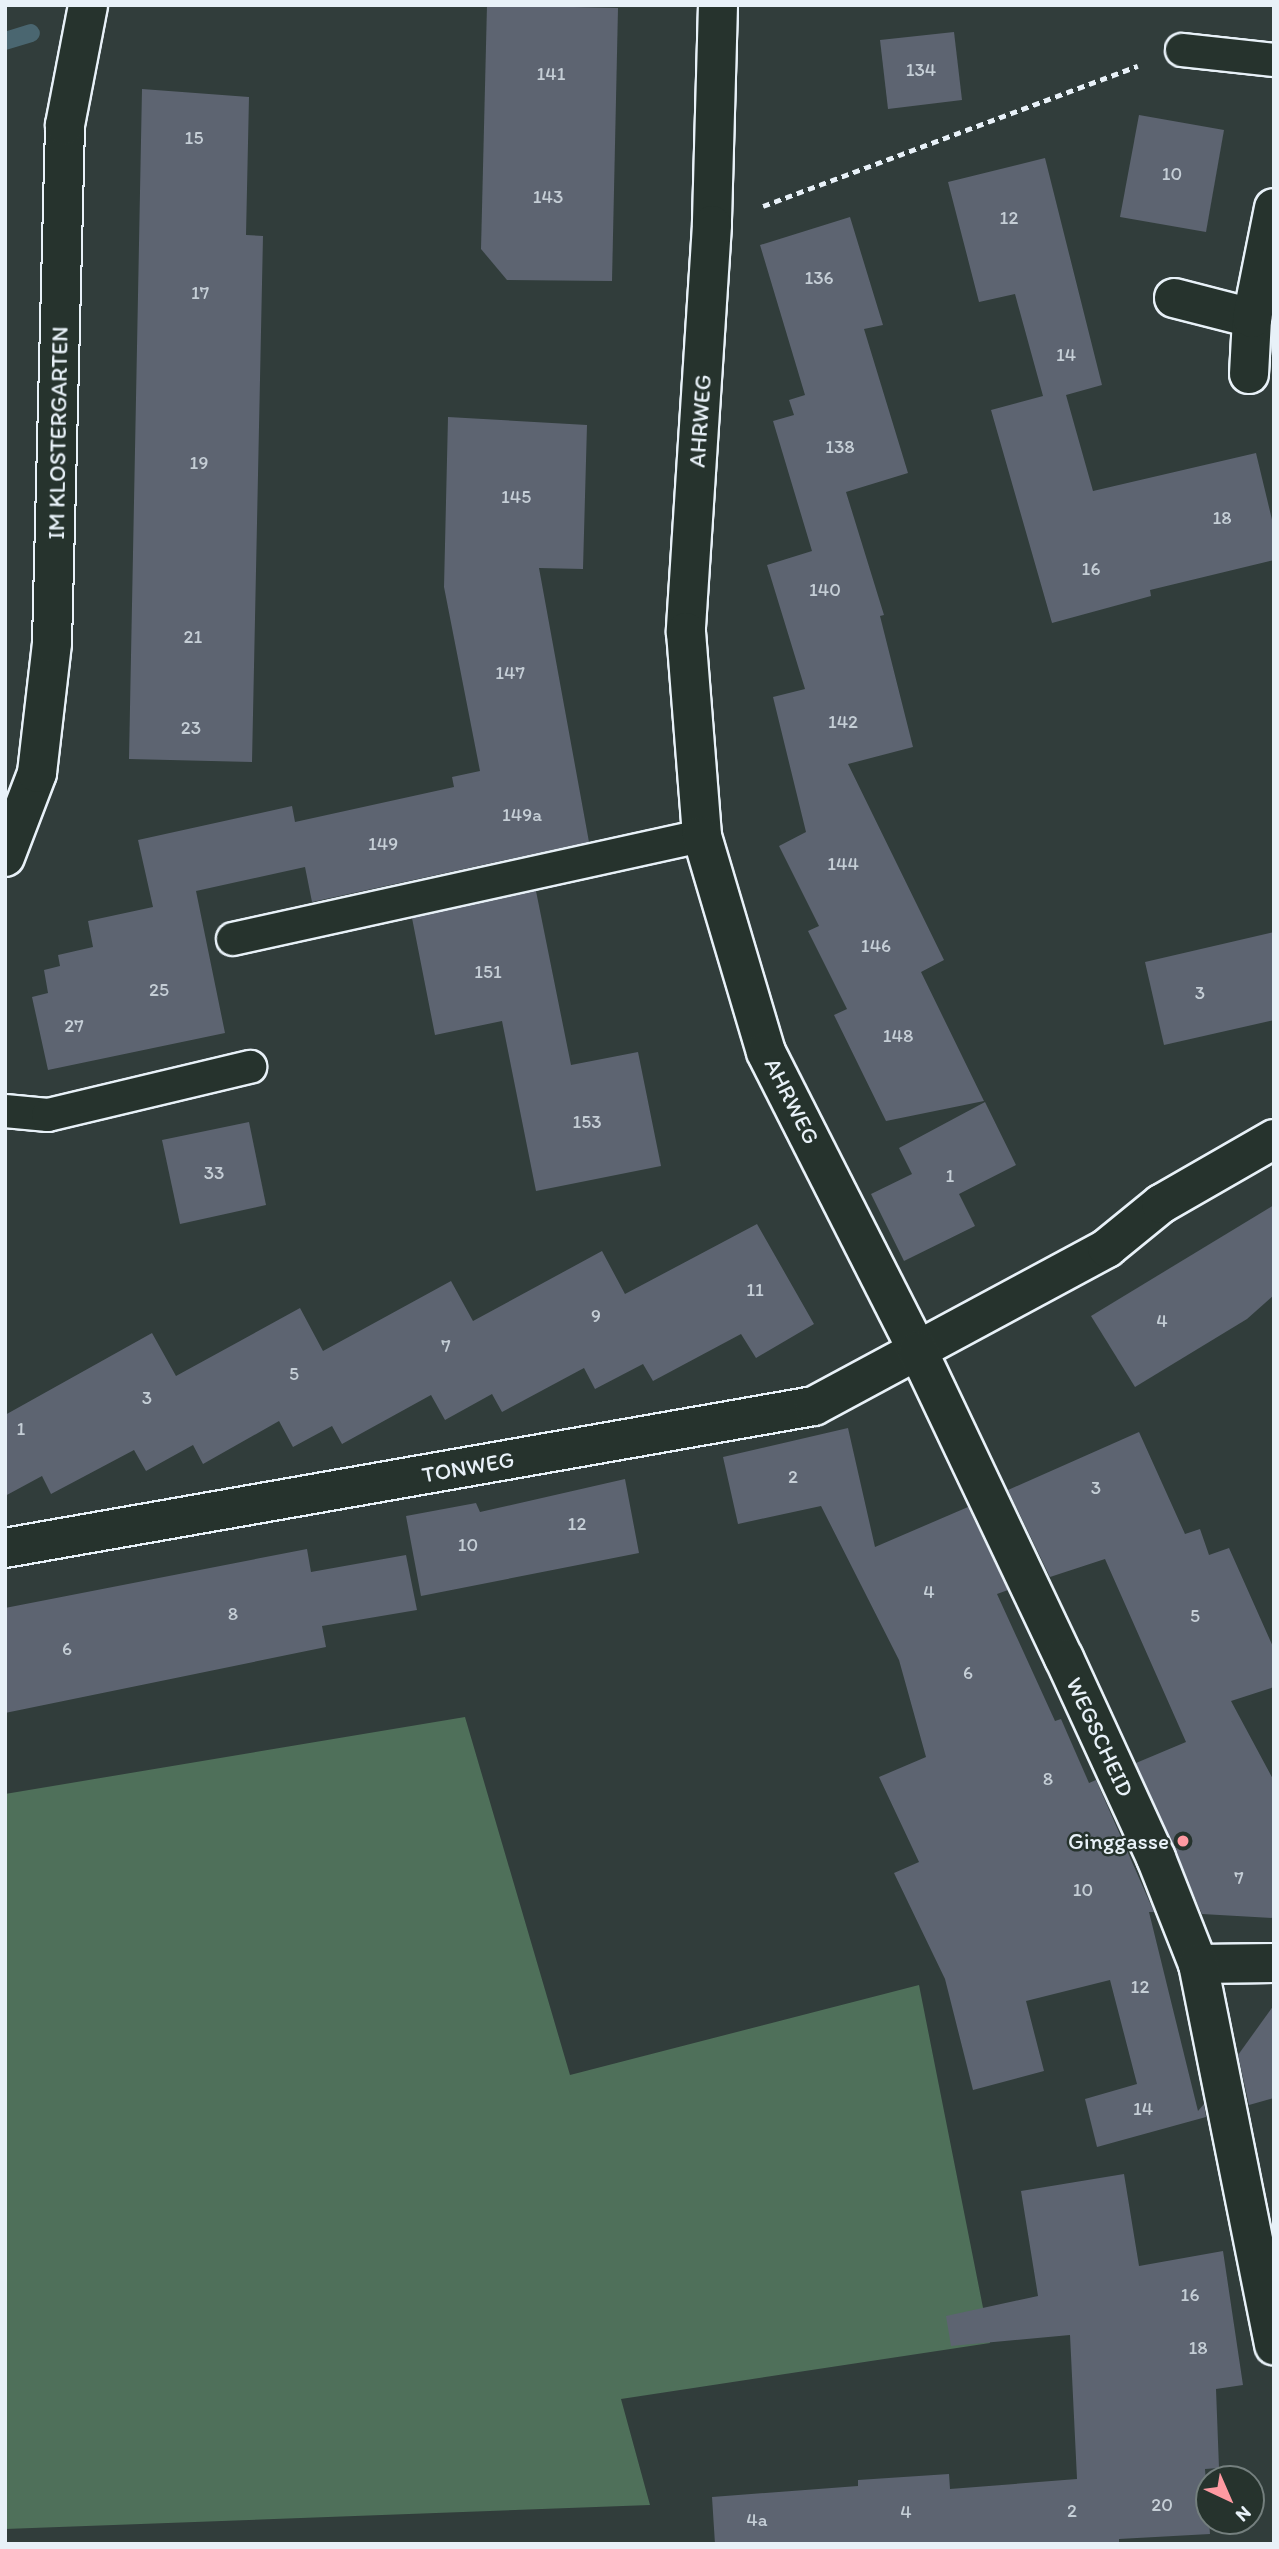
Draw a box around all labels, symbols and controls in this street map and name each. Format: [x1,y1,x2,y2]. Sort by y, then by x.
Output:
house number: 134 [906,59,936,81]
house number: 141 [536,63,566,85]
house number: 15 [185,127,203,149]
house number: 10 [1162,163,1182,185]
house number: 143 [533,186,563,208]
house number: 12 [1000,207,1018,229]
house number: 136 [804,267,834,289]
house number: 17 [191,282,209,304]
street label: IM KLOSTERGARTEN [42,326,74,540]
house number: 14 [1056,344,1076,366]
street label: AHRWEG [683,373,717,469]
house number: 138 [825,436,855,458]
house number: 19 [190,452,208,474]
house number: 145 [501,486,531,508]
house number: 18 [1212,507,1232,529]
house number: 16 [1082,558,1100,580]
house number: 140 [809,579,841,601]
house number: 21 [184,626,202,648]
house number: 147 [495,662,525,684]
house number: 142 [828,711,858,733]
house number: 23 [181,717,201,739]
house number: 149a [502,804,542,826]
house number: 149 [368,833,398,855]
house number: 144 [827,853,859,875]
house number: 146 [861,935,891,957]
house number: 151 [474,961,502,983]
house number: 25 [149,979,169,1001]
house number: 3 [1195,982,1205,1004]
house number: 27 [64,1015,84,1037]
house number: 148 [883,1025,913,1047]
street label: AHRWEG [759,1053,825,1149]
house number: 153 [572,1111,602,1133]
house number: 33 [204,1162,224,1184]
house number: 1 [946,1165,954,1187]
house number: 11 [746,1279,764,1301]
house number: 9 [591,1305,601,1327]
house number: 4 [1156,1310,1168,1332]
house number: 7 [441,1335,451,1357]
house number: 5 [289,1363,299,1385]
house number: 3 [142,1387,152,1409]
house number: 1 [17,1418,25,1440]
street label: TONWEG [420,1445,516,1489]
house number: 2 [788,1466,798,1488]
house number: 3 [1091,1477,1101,1499]
house number: 12 [568,1513,586,1535]
house number: 10 [458,1534,478,1556]
house number: 4 [923,1581,935,1603]
house number: 8 [228,1603,238,1625]
house number: 5 [1190,1605,1200,1627]
house number: 6 [62,1638,72,1660]
house number: 6 [963,1662,973,1684]
street label: WEGSCHEID [1060,1673,1140,1801]
house number: 8 [1043,1768,1053,1790]
place label: Ginggasse [1068,1827,1169,1855]
marker: Ginggasse [1175,1833,1191,1849]
house number: 7 [1234,1867,1244,1889]
house number: 10 [1073,1879,1093,1901]
house number: 12 [1131,1976,1149,1998]
house number: 14 [1133,2098,1153,2120]
house number: 16 [1181,2284,1199,2306]
house number: 18 [1188,2337,1208,2359]
north arrow [1195,2465,1265,2535]
house number: 20 [1151,2494,1173,2516]
house number: 2 [1067,2500,1077,2522]
house number: 4 [900,2501,912,2523]
text: N [1231,2501,1256,2527]
house number: 4a [746,2509,768,2531]

